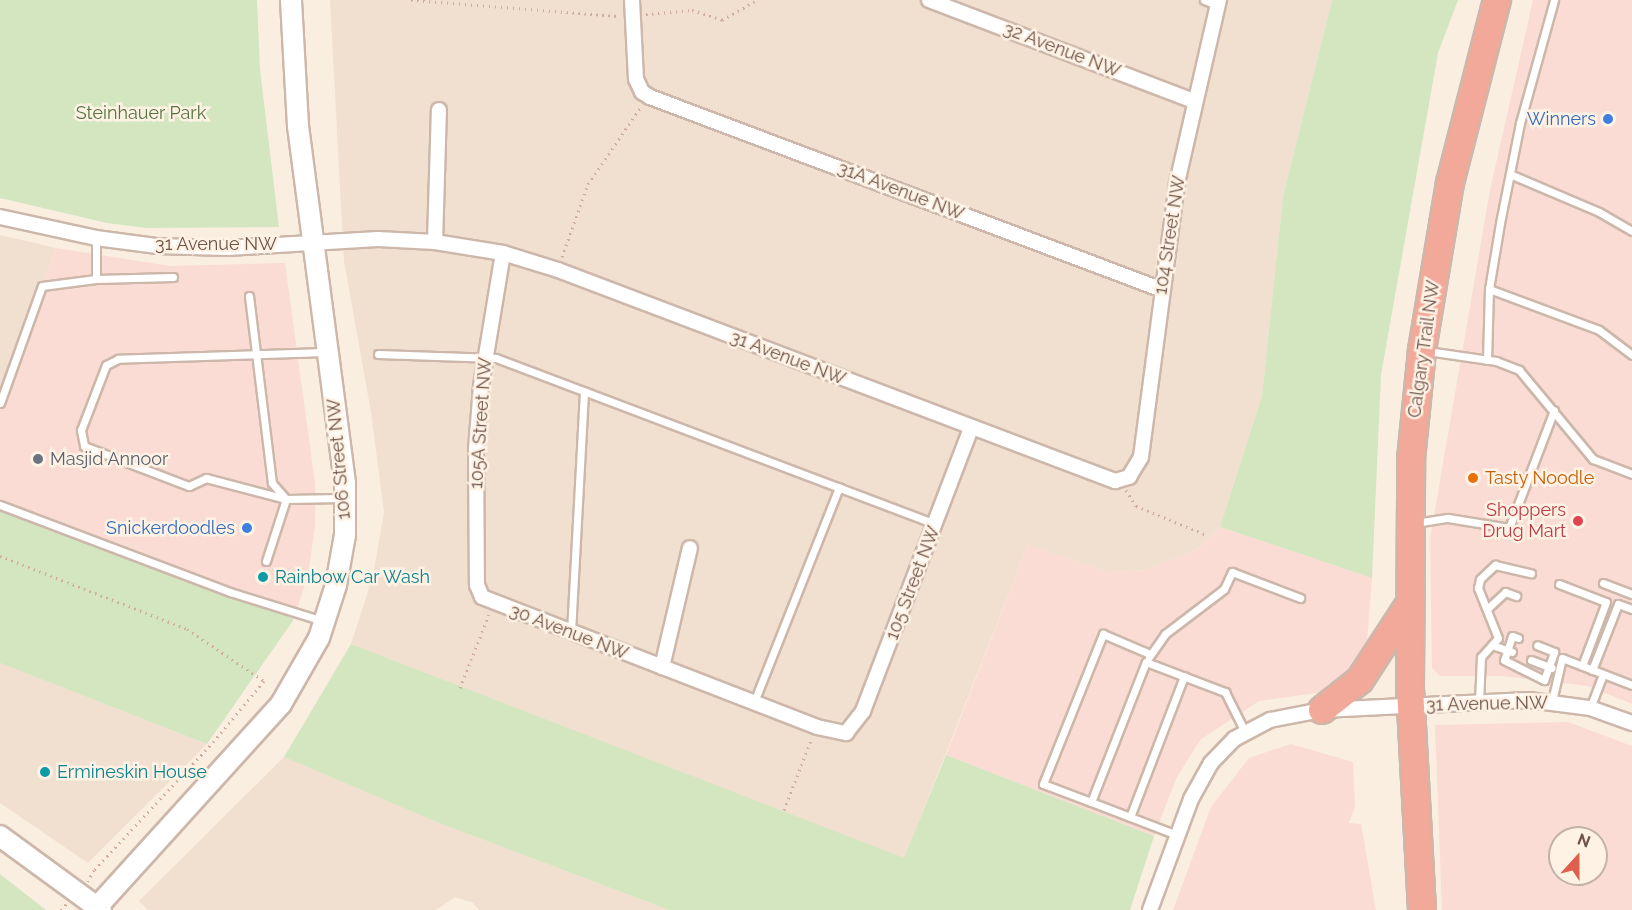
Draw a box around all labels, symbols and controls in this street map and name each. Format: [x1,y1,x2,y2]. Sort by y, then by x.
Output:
street label: 32 Avenue NW [1000,18,1124,82]
park label: Steinhauer Park [76,102,206,124]
place label: Winners [1527,108,1596,130]
marker: Winners [1601,112,1615,126]
street label: 31A Avenue NW [834,157,968,225]
street label: 104 Street NW [1150,174,1190,296]
street label: 31 Avenue NW [155,233,277,255]
street label: Calgary Trail NW [1404,278,1444,420]
street label: 31 Avenue NW [727,326,849,390]
street label: 105A Street NW [466,356,496,490]
street label: 106 Street NW [323,398,355,520]
place label: Masjid Annoor [50,448,169,470]
marker: Masjid Annoor [31,452,45,466]
place label: Tasty Noodle [1485,467,1595,489]
marker: Tasty Noodle [1466,471,1480,485]
place label: Shoppers Drug Mart [1483,500,1566,542]
marker: Shoppers Drug Mart [1571,514,1585,528]
place label: Snickerdoodles [106,517,235,539]
marker: Snickerdoodles [240,521,254,535]
street label: 105 Street NW [881,523,945,643]
place label: Rainbow Car Wash [275,566,431,588]
marker: Rainbow Car Wash [256,570,270,584]
street label: 30 Avenue NW [506,599,632,665]
street label: 31 Avenue NW [1426,692,1548,716]
place label: Ermineskin House [57,761,207,783]
marker: Ermineskin House [38,765,52,779]
north arrow [1548,826,1608,886]
text: N [1575,830,1593,852]

